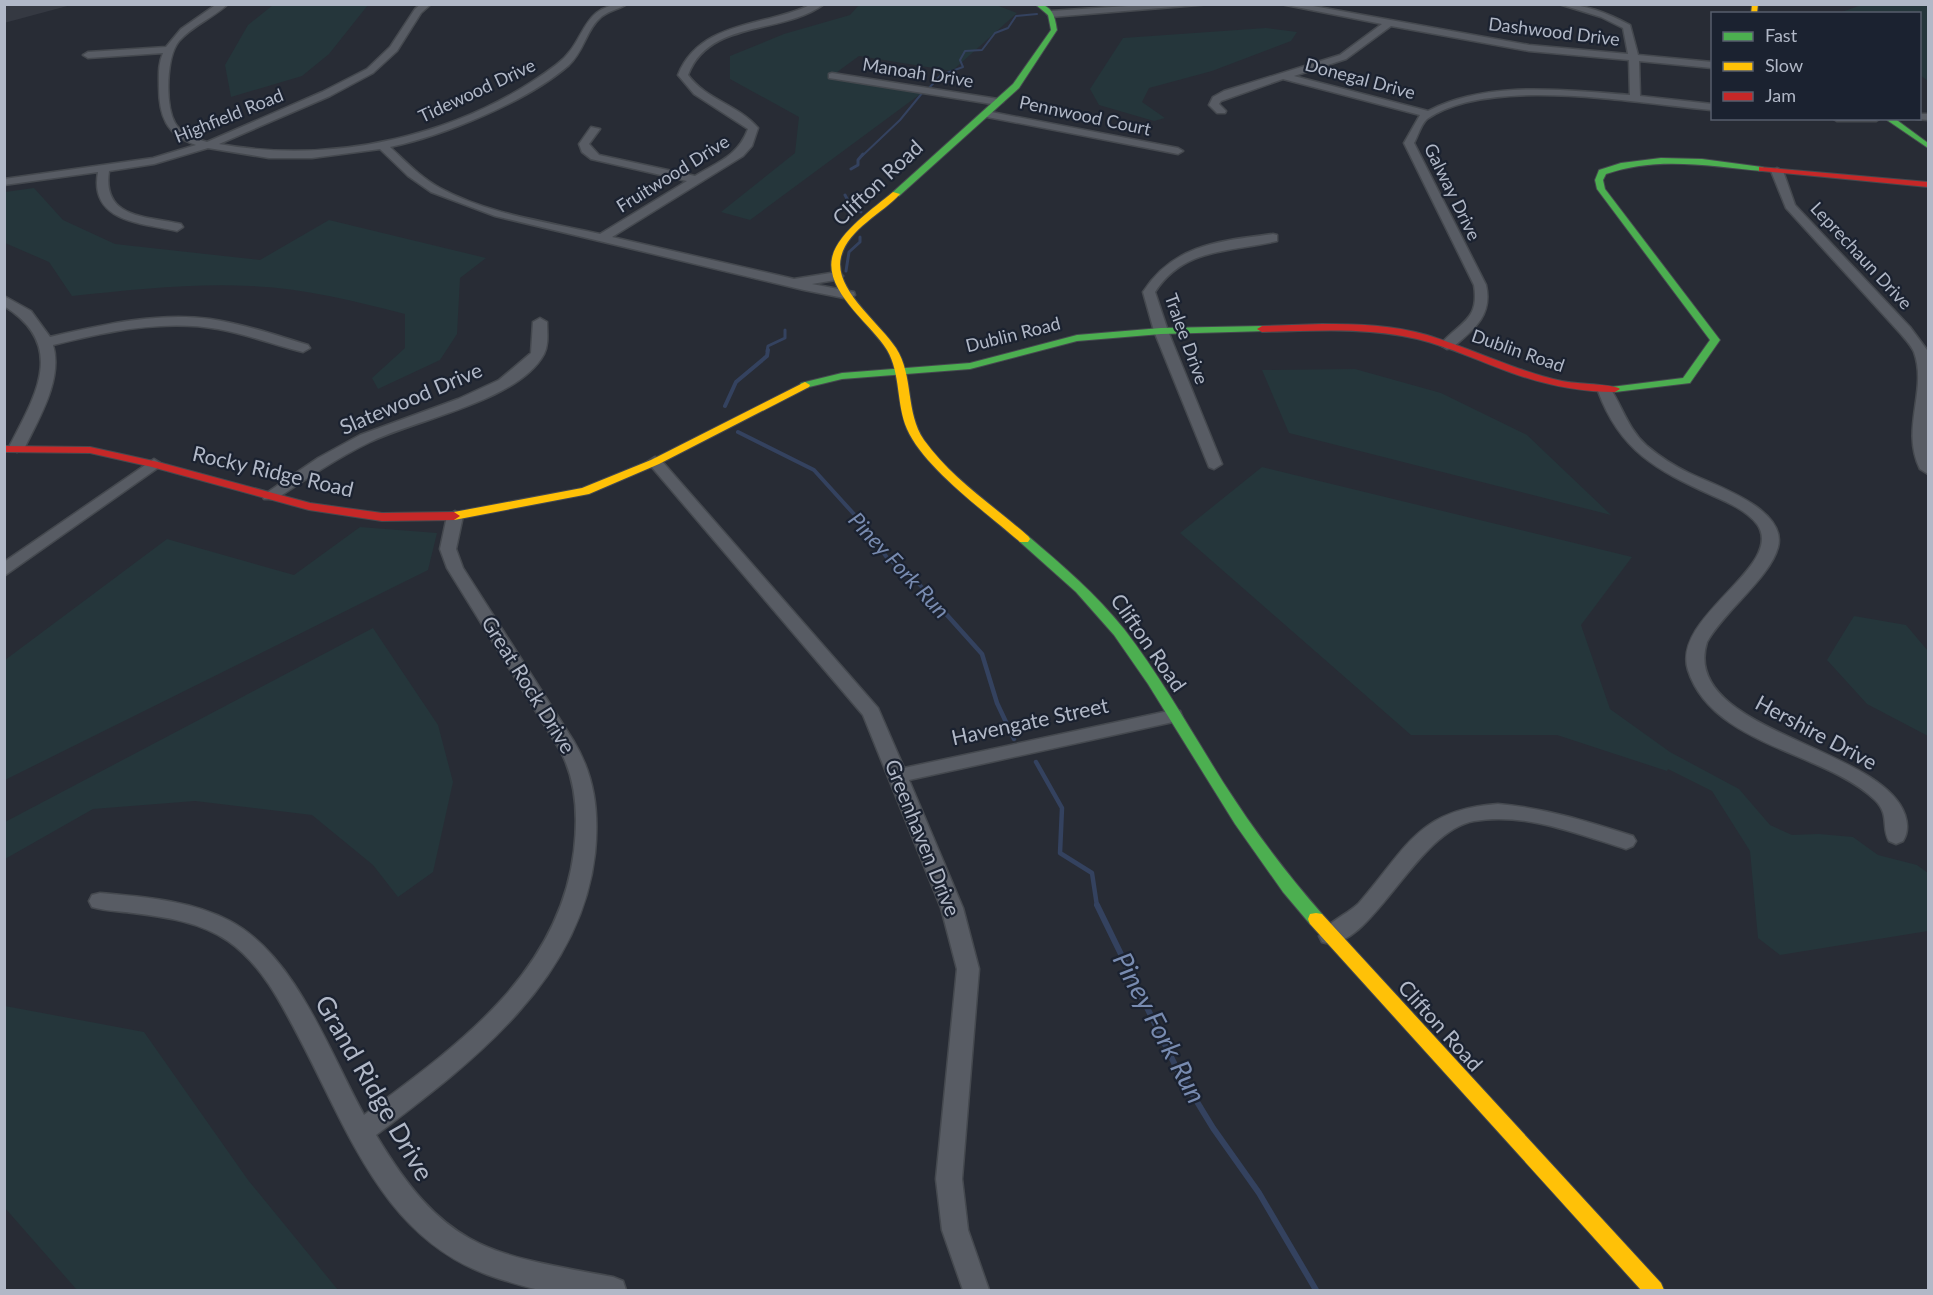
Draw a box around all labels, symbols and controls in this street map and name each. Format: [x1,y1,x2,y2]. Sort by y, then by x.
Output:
street label: Dashwood Drive [1487,12,1621,50]
legend [1711,12,1921,120]
text: Fast [1765,24,1798,46]
street label: Manoah Drive [861,52,975,92]
street label: Tidewood Drive [415,53,539,127]
street label: Donegal Drive [1303,53,1418,103]
text: Slow [1765,54,1803,76]
street label: Highfield Road [171,83,286,147]
text: Jam [1765,84,1796,106]
street label: Pennwood Court [1017,90,1154,140]
street label: Fruitwood Drive [612,130,733,217]
street label: Clifton Road [827,134,927,230]
street label: Galway Drive [1420,139,1486,244]
street label: Leprechaun Drive [1806,197,1917,314]
street label: Tralee Drive [1160,290,1213,387]
street label: Dublin Road [963,312,1062,356]
street label: Dublin Road [1469,324,1568,376]
street label: Slatewood Drive [335,356,485,439]
street label: Rocky Ridge Road [190,440,356,501]
water label: Piney Fork Run [843,506,955,623]
street label: Clifton Road [1106,588,1192,696]
street label: Great Rock Drive [477,611,582,757]
street label: Hershire Drive [1752,689,1882,774]
street label: Havengate Street [949,692,1111,749]
street label: Greenhaven Drive [881,755,966,920]
water label: Piney Fork Run [1107,946,1214,1108]
street label: Clifton Road [1394,974,1489,1076]
street label: Grand Ridge Drive [309,989,441,1186]

